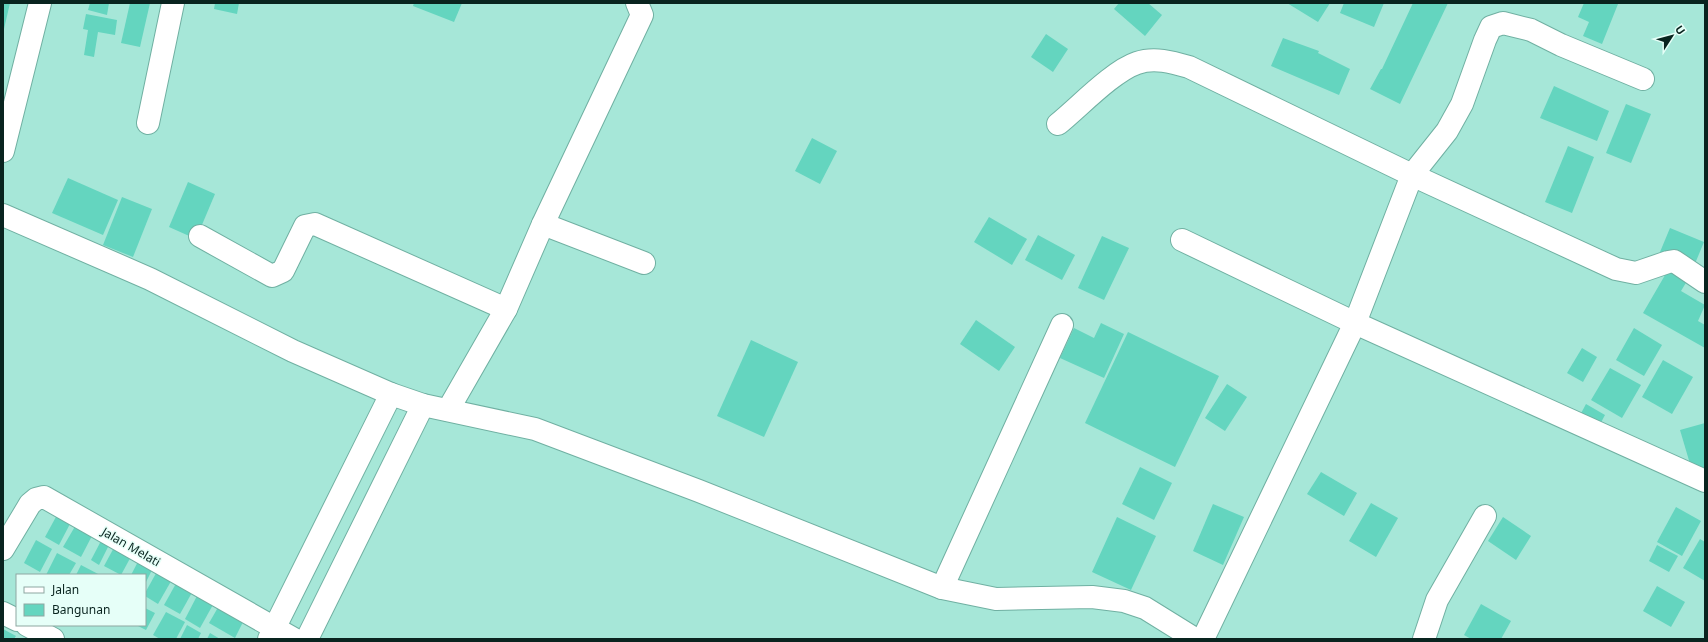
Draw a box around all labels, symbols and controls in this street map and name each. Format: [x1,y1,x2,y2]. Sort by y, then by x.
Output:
north arrow [1652,16,1692,56]
text: U [1672,22,1689,38]
street label: Jalan Melati [98,522,164,570]
legend [16,574,146,626]
text: Jalan [51,581,79,598]
text: Bangunan [52,601,110,618]

